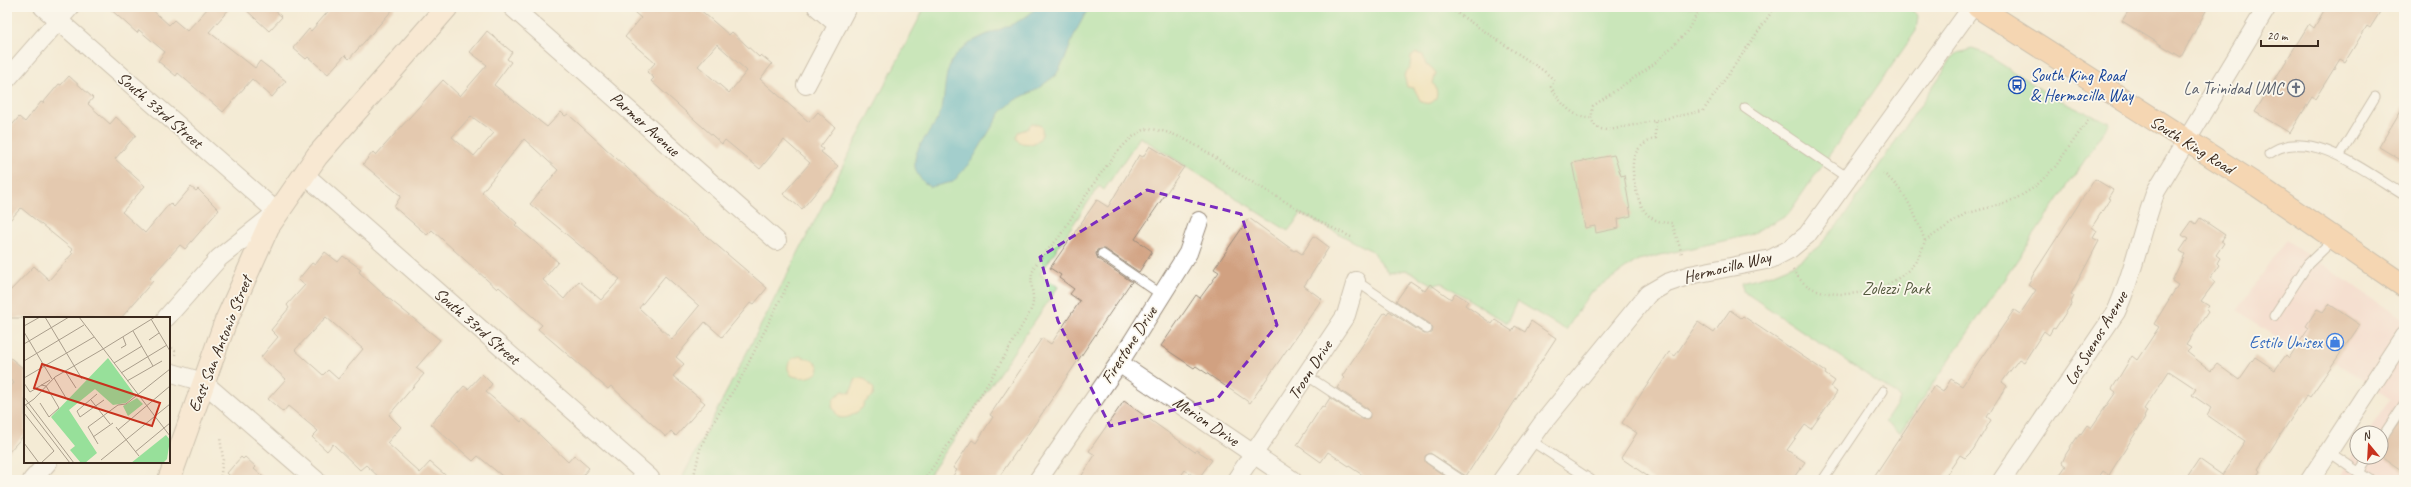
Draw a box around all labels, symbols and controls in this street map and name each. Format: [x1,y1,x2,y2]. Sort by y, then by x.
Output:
scale bar [2261,22,2318,48]
text: 20 m [2267,28,2289,44]
place label: South King Road & Hermocilla Way [2030,65,2134,106]
street label: South 33rd Street [113,67,209,154]
bus stop icon: South King Road & Hermocilla Way [2007,75,2027,95]
place label: La Trinidad UMC [2184,78,2286,99]
church icon: La Trinidad UMC [2286,78,2306,98]
street label: Parmer Avenue [606,87,685,162]
street label: South King Road [2146,111,2241,181]
street label: Hermocilla Way [1681,246,1774,288]
street label: East San Antonio Street [183,271,258,415]
park label: Zolezzi Park [1862,278,1932,299]
street label: South 33rd Street [430,283,526,370]
street label: Los Suenos Avenue [2060,286,2133,389]
street label: Firestone Drive [1096,301,1162,387]
inset map [24,317,170,463]
place label: Estilo Unisex [2249,332,2323,353]
shop icon: Estilo Unisex [2325,332,2345,352]
street label: Troon Drive [1283,335,1338,404]
street label: Merion Drive [1169,391,1244,452]
north arrow [2349,425,2389,465]
text: N [2361,427,2373,443]

